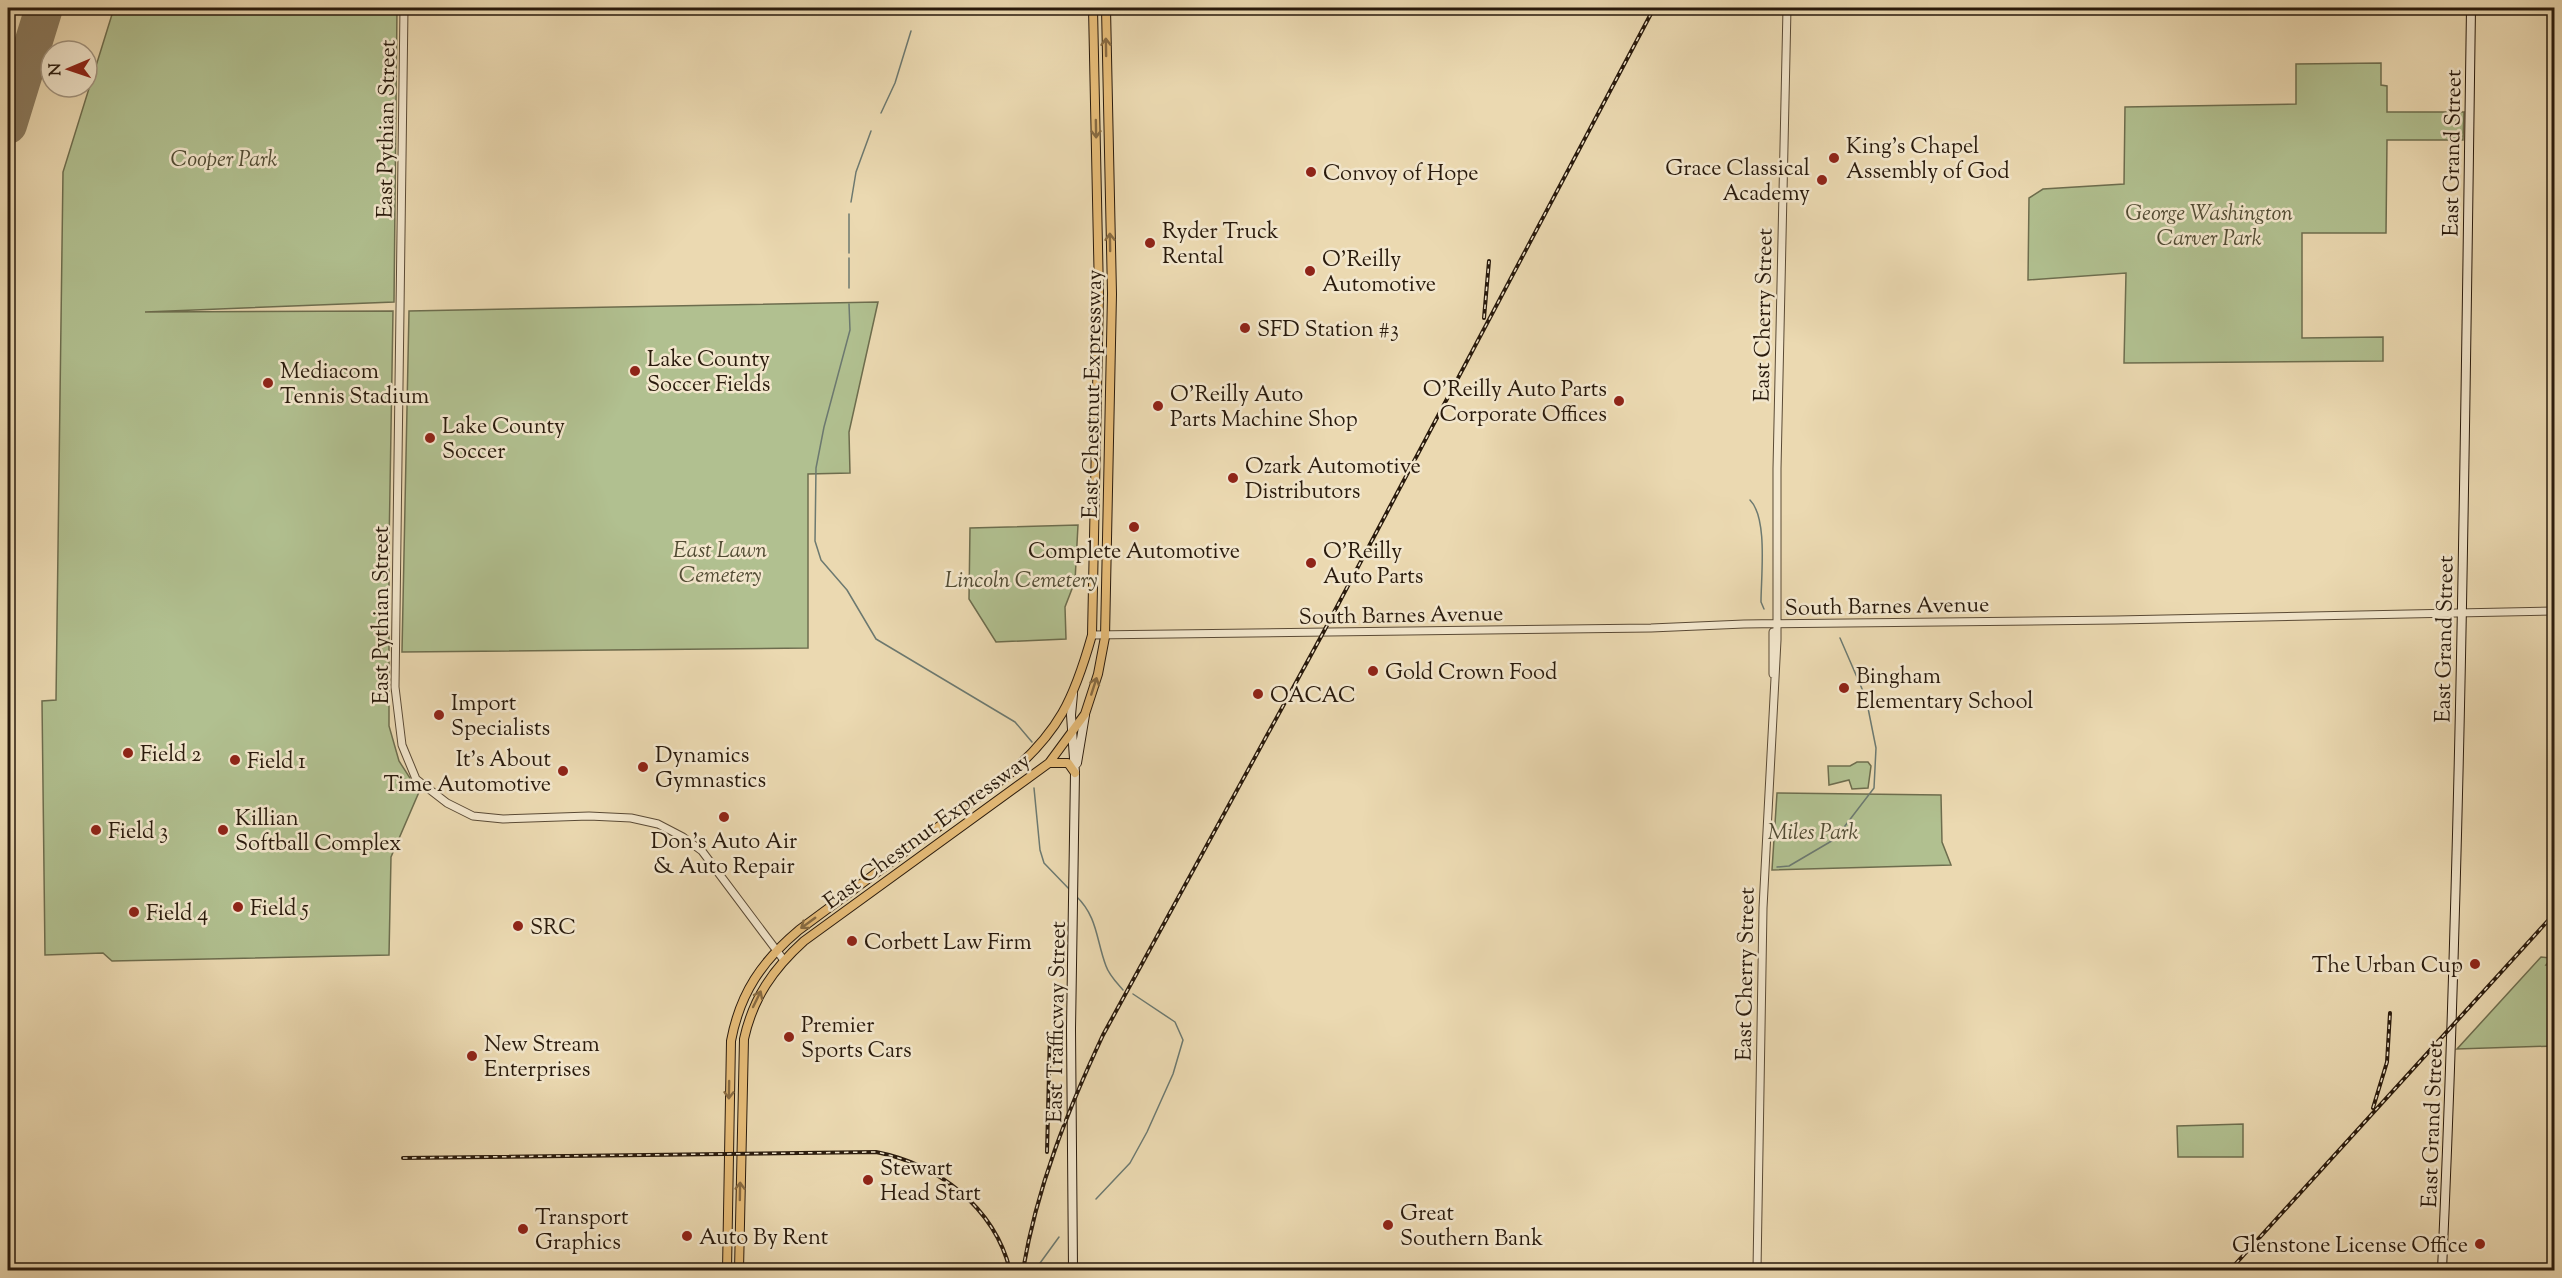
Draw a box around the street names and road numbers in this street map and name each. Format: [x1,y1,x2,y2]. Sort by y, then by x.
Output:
street label: East Pythian Street [370,39,406,219]
street label: East Grand Street [2437,69,2471,237]
street label: East Cherry Street [1747,227,1783,402]
street label: East Chestnut Expressway [1076,269,1112,519]
street label: East Pythian Street [367,525,399,704]
street label: East Grand Street [2429,555,2463,723]
street label: South Barnes Avenue [1784,590,1990,626]
street label: South Barnes Avenue [1298,599,1504,635]
street label: East Chestnut Expressway [818,746,1038,919]
street label: East Cherry Street [1729,886,1765,1061]
street label: East Trafficway Street [1040,920,1076,1123]
street label: East Grand Street [2415,1039,2453,1208]

